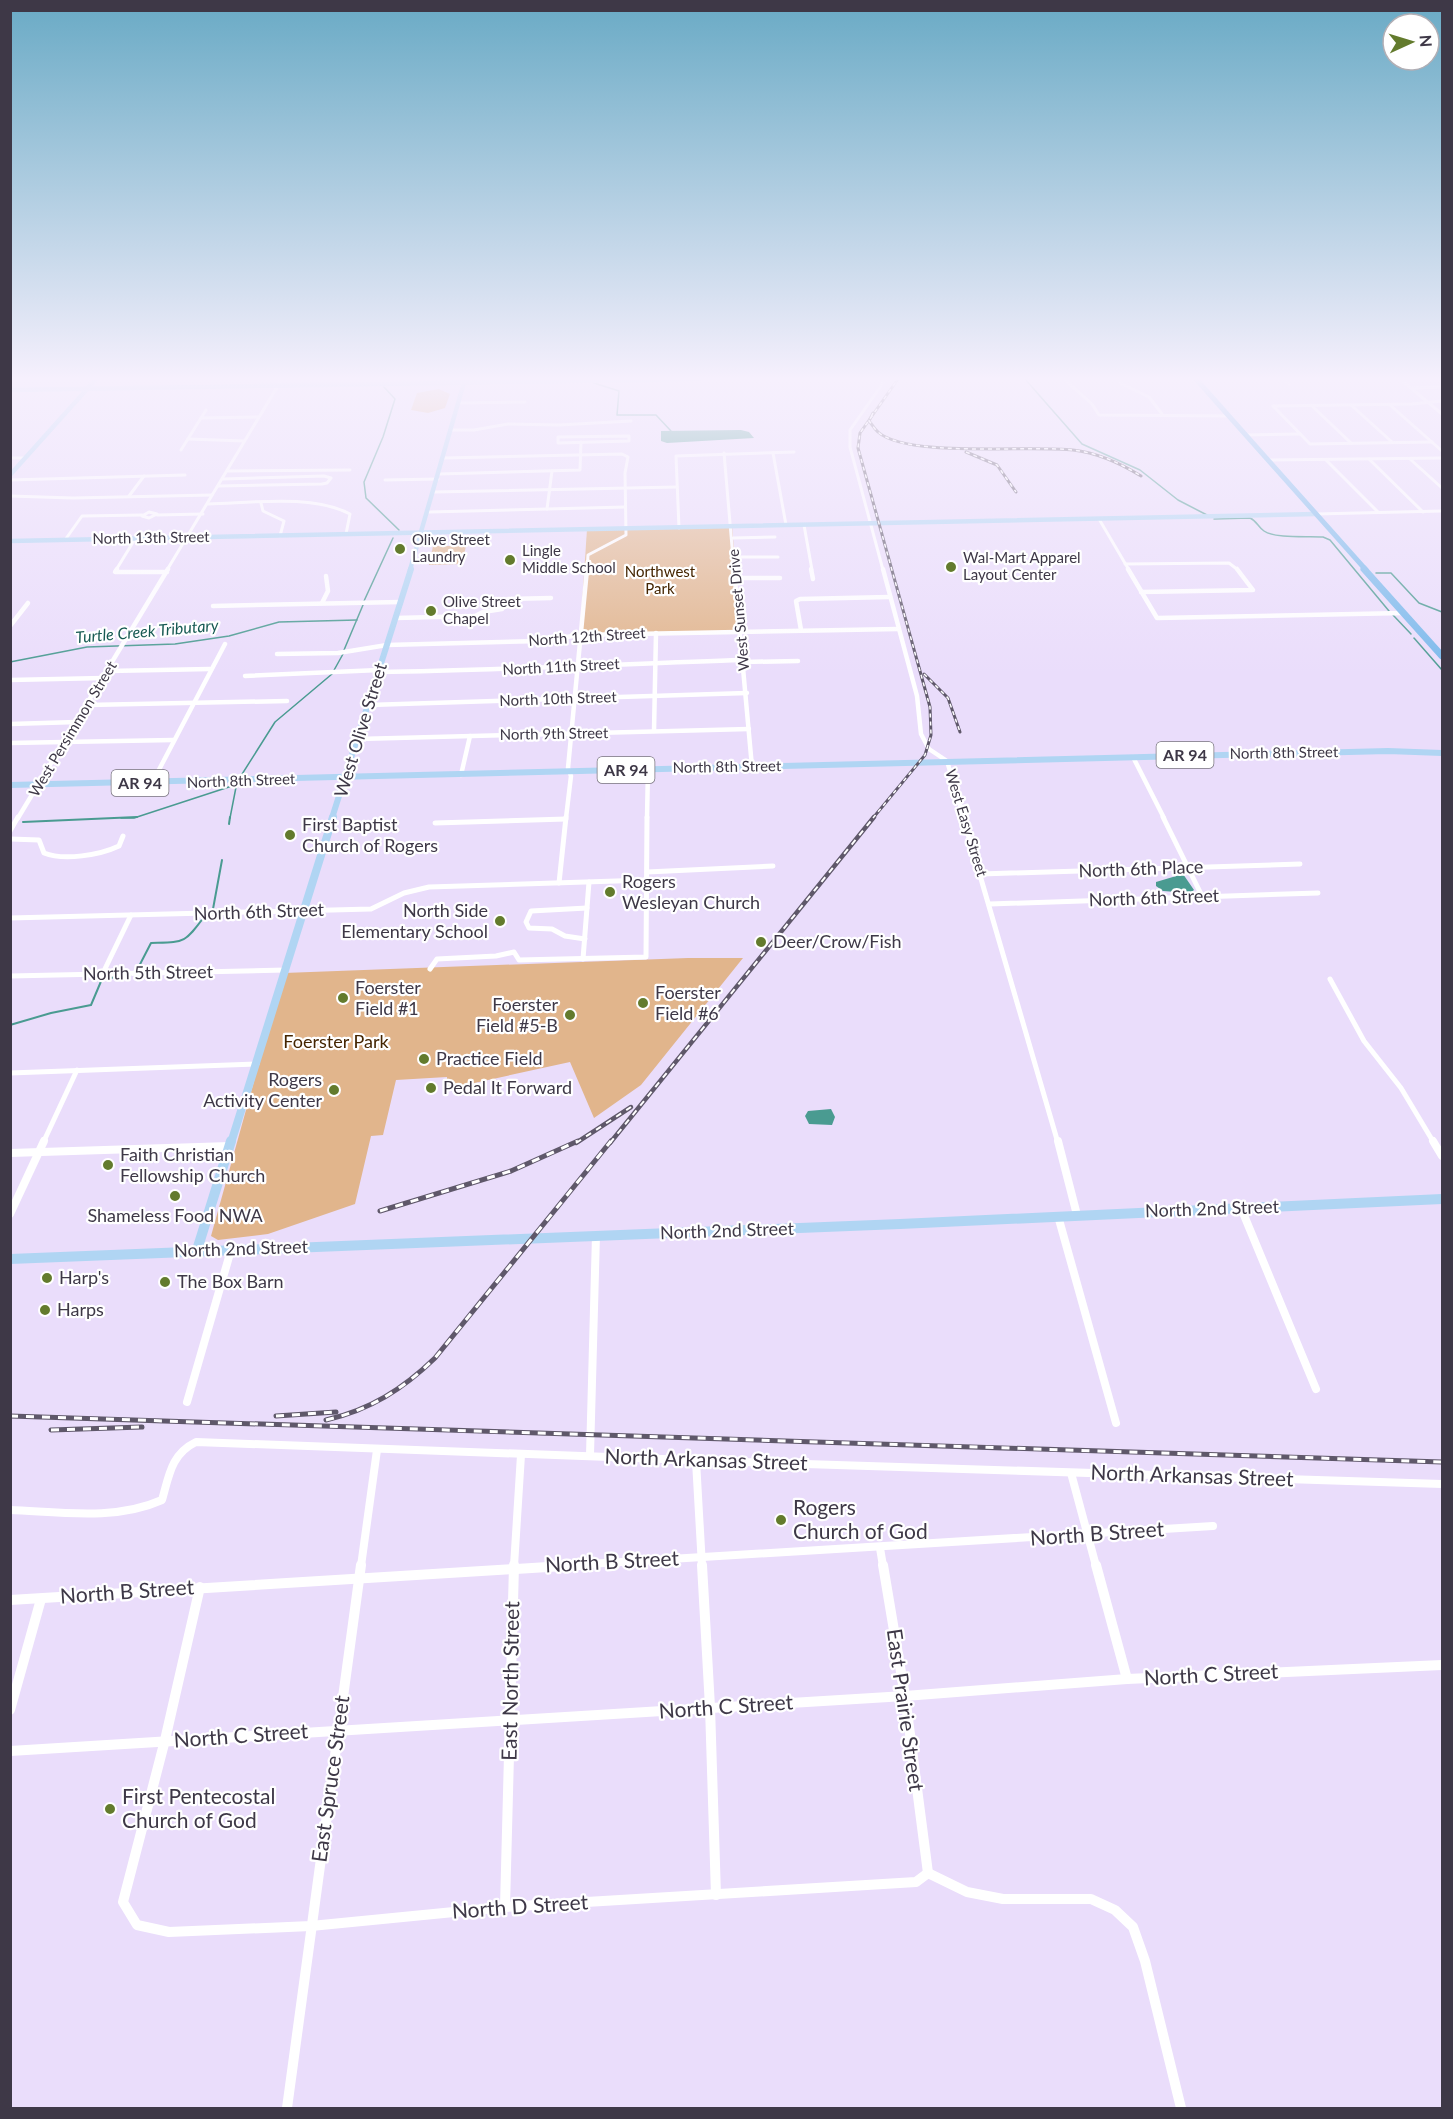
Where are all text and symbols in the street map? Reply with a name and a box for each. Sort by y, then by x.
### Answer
north arrow [1381,12,1441,72]
text: N [1417,34,1436,48]
street label: North 13th Street [92,527,210,547]
place label: Olive Street Laundry [412,530,490,565]
place label: Lingle Middle School [522,541,616,576]
marker: Olive Street Laundry [393,542,407,556]
street label: West Sunset Drive [724,548,752,672]
place label: Wal-Mart Apparel Layout Center [963,548,1081,583]
marker: Lingle Middle School [503,553,517,567]
marker: Wal-Mart Apparel Layout Center [944,560,958,574]
park label: Northwest Park [625,562,696,597]
place label: Olive Street Chapel [443,592,521,627]
marker: Olive Street Chapel [424,604,438,618]
water label: Turtle Creek Tributary [75,615,220,646]
street label: North 12th Street [528,623,647,649]
street label: North 11th Street [502,654,621,678]
street label: West Persimmon Street [24,657,120,800]
street label: West Olive Street [329,659,391,800]
street label: North 10th Street [499,687,617,709]
street label: North 9th Street [500,723,609,743]
road number: AR 94 [1156,742,1214,768]
street label: North 8th Street [1230,742,1339,762]
street label: North 8th Street [673,756,782,776]
road number: AR 94 [598,757,654,783]
street label: West Easy Street [942,767,992,879]
street label: North 8th Street [186,769,296,791]
road number: AR 94 [112,770,168,796]
place label: First Baptist Church of Rogers [302,813,438,856]
marker: First Baptist Church of Rogers [283,828,297,842]
street label: North 6th Place [1078,855,1204,881]
place label: Rogers Wesleyan Church [622,870,760,913]
street label: North 6th Street [1088,884,1220,910]
marker: Rogers Wesleyan Church [603,885,617,899]
street label: North 6th Street [193,898,325,924]
place label: North Side Elementary School [341,899,488,942]
marker: North Side Elementary School [493,914,507,928]
place label: Deer/Crow/Fish [773,930,902,952]
marker: Deer/Crow/Fish [754,935,768,949]
street label: North 5th Street [83,960,214,984]
place label: Foerster Field #1 [355,976,421,1019]
place label: Foerster Field #6 [655,981,721,1024]
marker: Foerster Field #1 [336,991,350,1005]
place label: Foerster Field #5-B [476,993,558,1036]
marker: Foerster Field #6 [636,996,650,1010]
marker: Foerster Field #5-B [563,1008,577,1022]
park label: Foerster Park [283,1030,389,1052]
place label: Practice Field [436,1047,543,1069]
marker: Practice Field [417,1052,431,1066]
place label: Rogers Activity Center [203,1068,322,1111]
place label: Pedal It Forward [443,1076,572,1098]
marker: Pedal It Forward [424,1081,438,1095]
marker: Rogers Activity Center [327,1083,341,1097]
place label: Faith Christian Fellowship Church [120,1143,265,1186]
marker: Faith Christian Fellowship Church [101,1158,115,1172]
marker: Shameless Food NWA [168,1189,182,1203]
street label: North 2nd Street [1145,1195,1280,1221]
place label: Shameless Food NWA [87,1204,263,1226]
street label: North 2nd Street [660,1217,795,1243]
street label: North 2nd Street [174,1235,309,1261]
place label: Harp's [59,1266,109,1288]
place label: The Box Barn [177,1270,284,1292]
marker: Harp's [40,1271,54,1285]
marker: The Box Barn [158,1275,172,1289]
place label: Harps [57,1298,104,1320]
marker: Harps [38,1303,52,1317]
street label: North Arkansas Street [604,1442,808,1475]
street label: North Arkansas Street [1090,1458,1294,1491]
place label: Rogers Church of God [793,1494,928,1543]
marker: Rogers Church of God [774,1513,788,1527]
street label: North B Street [1029,1515,1165,1550]
street label: North B Street [544,1544,680,1576]
street label: North B Street [59,1573,195,1608]
street label: East North Street [496,1600,523,1761]
street label: East Prairie Street [883,1627,930,1793]
street label: North C Street [1143,1657,1279,1690]
street label: North C Street [658,1688,794,1723]
street label: East Spruce Street [305,1693,354,1864]
street label: North C Street [173,1717,309,1752]
place label: First Pentecostal Church of God [122,1783,276,1832]
marker: First Pentecostal Church of God [103,1802,117,1816]
street label: North D Street [451,1888,589,1923]

